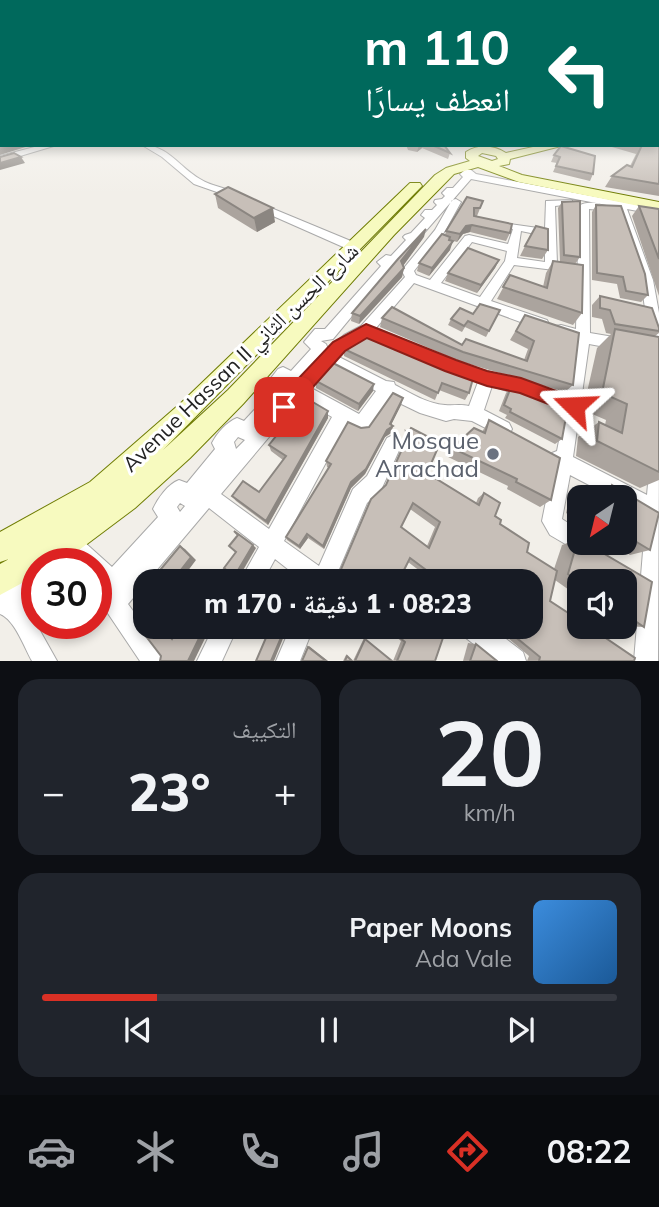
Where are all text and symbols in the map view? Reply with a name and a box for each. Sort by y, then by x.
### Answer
text: 110 m [364,16,510,77]
icon: left [534,28,625,119]
text: انعطف يسارًا [365,79,510,119]
street label: Avenue Hassan II شارع الحسن الثاني [117,237,366,480]
position arrow [537,369,611,443]
pin [254,377,314,437]
icon: arrive [265,388,303,426]
place label: Mosque Arrachad [375,425,479,483]
marker: Mosque Arrachad [485,446,501,462]
north arrow [567,485,637,555]
map controls [567,485,637,639]
speed limit sign: 30 [21,548,112,639]
button: sound [567,569,637,639]
text: 08:23 · 1 دقيقة · 170 m [204,587,472,620]
text: 20 [435,695,544,809]
text: التكييف [232,715,297,744]
text: 23° [128,759,210,824]
text: − [42,768,65,816]
text: + [274,768,297,816]
text: km/h [464,798,516,827]
text: Paper Moons [349,911,512,944]
text: Ada Vale [415,944,512,973]
icon: previous [119,1011,157,1049]
icon: pause [310,1011,348,1049]
icon: next [502,1011,540,1049]
icon: car [27,1127,76,1176]
icon: climate [131,1127,180,1176]
icon: phone [235,1127,284,1176]
icon: music [339,1127,388,1176]
icon: directions [443,1127,492,1176]
text: 08:22 [547,1131,632,1171]

